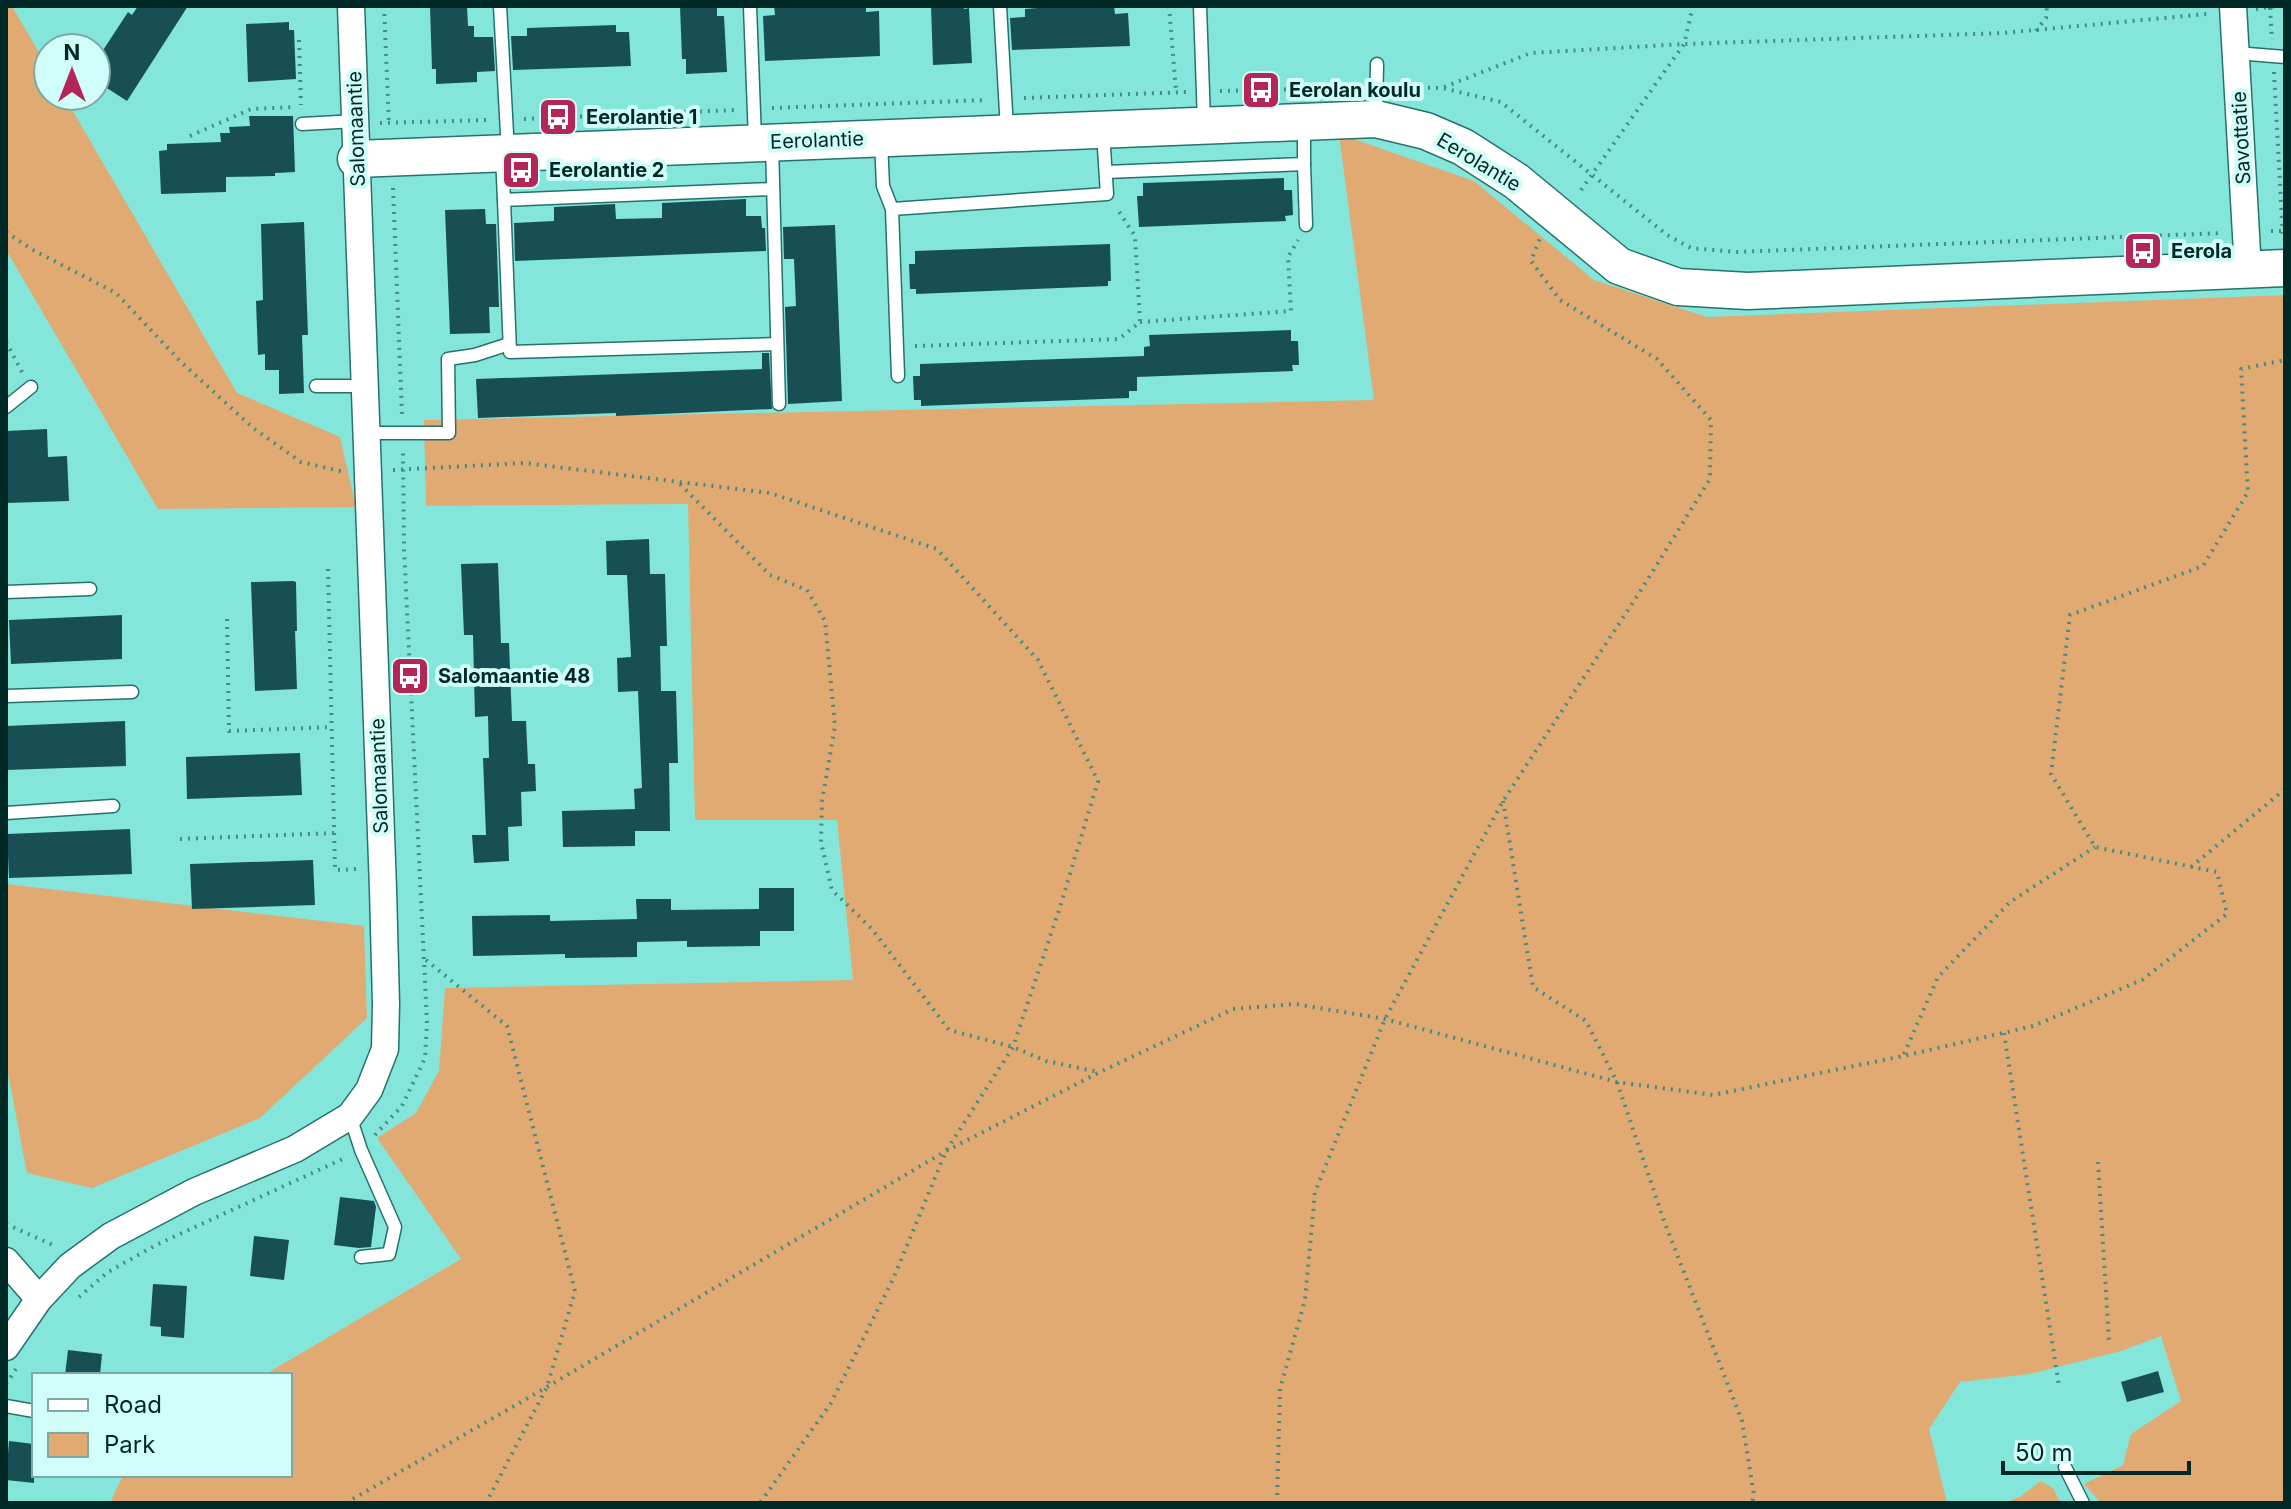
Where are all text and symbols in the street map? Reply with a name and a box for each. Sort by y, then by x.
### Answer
north arrow [32,32,112,112]
text: N [64,39,80,65]
bus stop icon: Eerolan koulu [1240,69,1282,111]
street label: Salomaantie [342,71,370,187]
place label: Eerolan koulu [1289,78,1421,102]
street label: Savottatie [2227,91,2255,185]
bus stop icon: Eerolantie 1 [537,96,579,138]
place label: Eerolantie 1 [586,105,697,129]
street label: Eerolantie [770,126,864,154]
street label: Eerolantie [1433,128,1525,196]
bus stop icon: Eerolantie 2 [500,149,542,191]
place label: Eerolantie 2 [549,158,664,182]
bus stop icon: Eerola [2122,230,2164,272]
place label: Eerola [2171,239,2232,263]
bus stop icon: Salomaantie 48 [389,655,431,697]
place label: Salomaantie 48 [438,664,590,688]
street label: Salomaantie [365,718,393,834]
legend [32,1373,292,1477]
text: Road [104,1390,162,1419]
scale bar [2003,1425,2189,1475]
text: Park [104,1430,155,1459]
text: 50 m [2015,1438,2073,1467]

